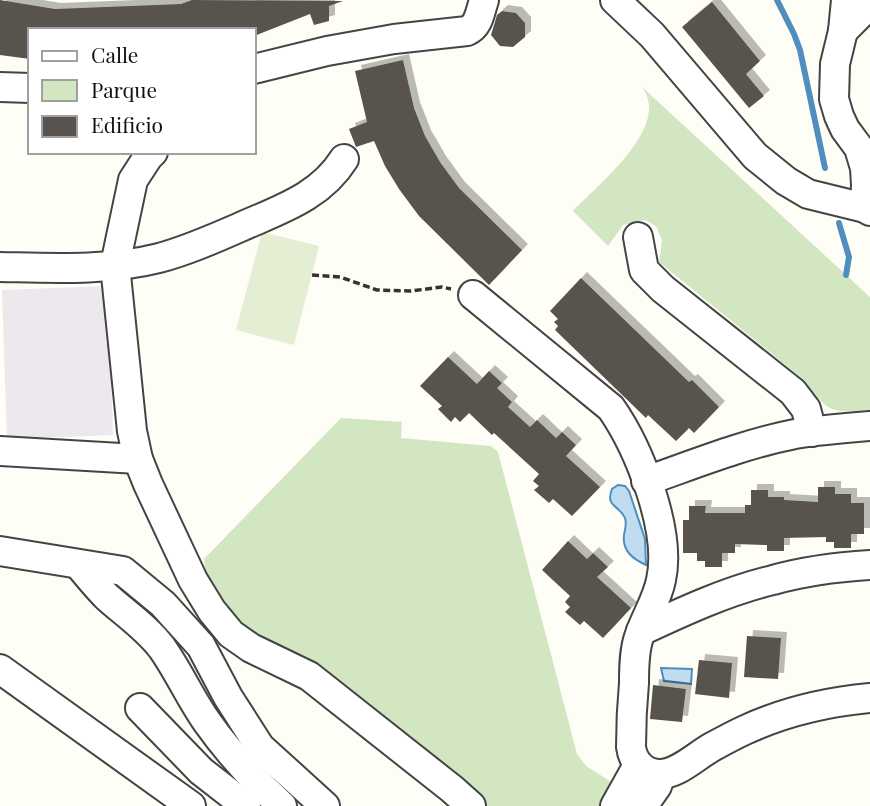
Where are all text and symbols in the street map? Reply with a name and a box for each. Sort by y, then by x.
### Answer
legend [28,28,256,154]
text: Calle [91,40,138,68]
text: Parque [91,75,157,103]
text: Edificio [91,110,163,138]

